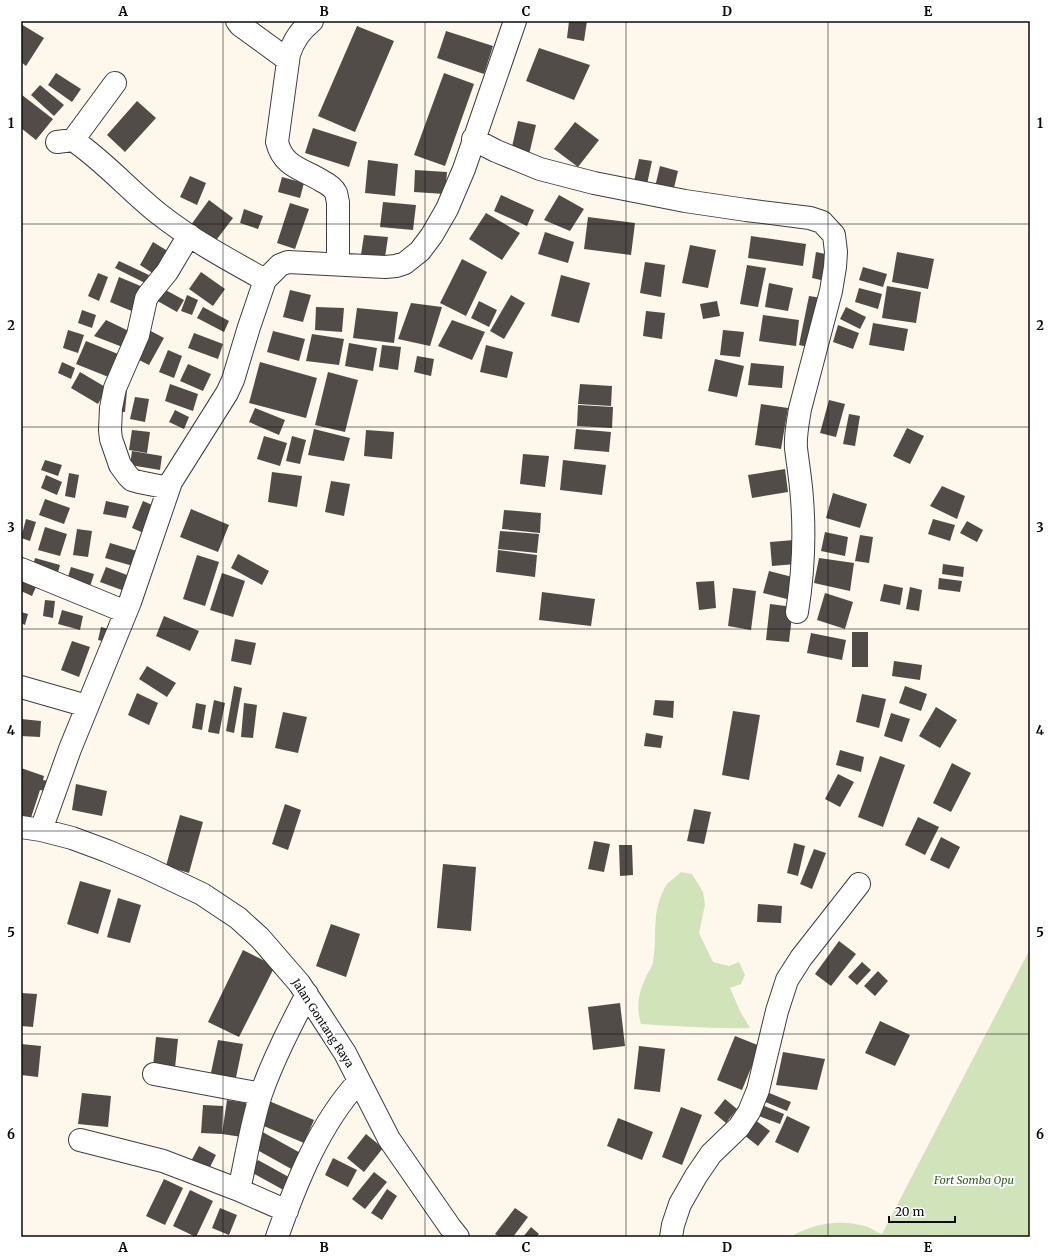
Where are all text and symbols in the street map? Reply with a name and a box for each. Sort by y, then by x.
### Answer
text: A [117,3,128,20]
text: B [319,3,329,20]
text: C [522,3,531,20]
text: D [722,3,732,20]
text: E [924,3,933,20]
text: 1 [8,115,14,132]
text: 1 [1037,115,1043,132]
text: 2 [7,317,15,334]
text: 2 [1036,317,1044,334]
text: 3 [7,519,15,536]
text: 3 [1036,519,1044,536]
text: 4 [7,722,16,739]
text: 4 [1036,722,1045,739]
text: 5 [7,924,15,941]
text: 5 [1036,924,1044,941]
street label: Jalan Gontang Raya [289,975,357,1070]
text: 6 [7,1126,15,1143]
text: 6 [1036,1126,1044,1143]
park label: Fort Somba Opu [933,1173,1014,1187]
scale bar [889,1198,955,1224]
text: 20 m [895,1204,924,1219]
text: A [117,1239,128,1256]
text: B [319,1239,329,1256]
text: C [522,1239,531,1256]
text: D [722,1239,732,1256]
text: E [924,1239,933,1256]

